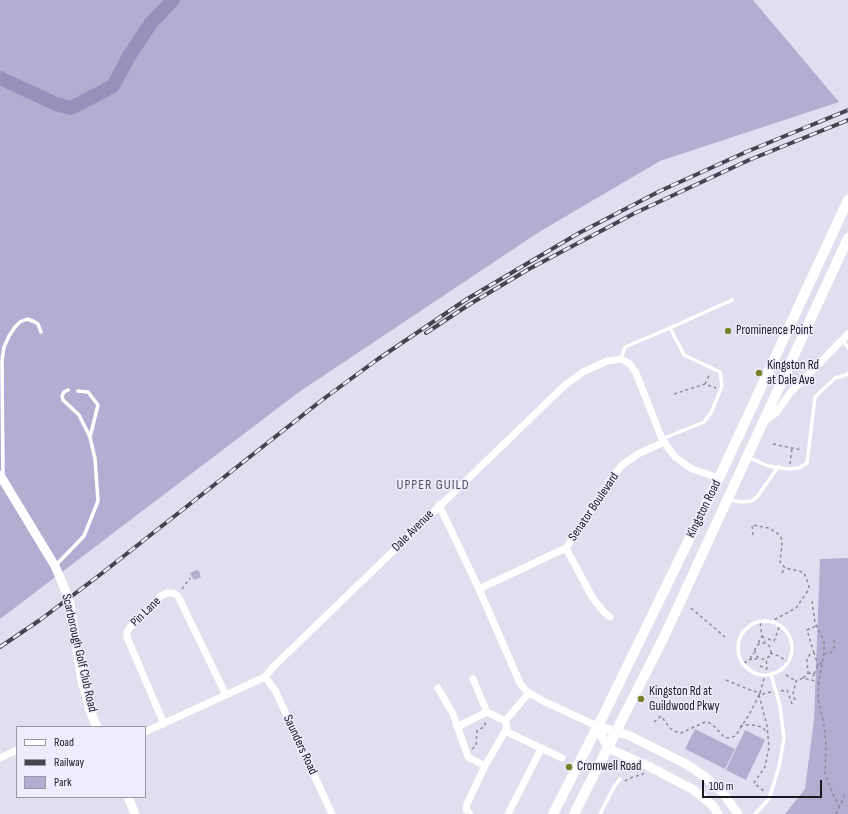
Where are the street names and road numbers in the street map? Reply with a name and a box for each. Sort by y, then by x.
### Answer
street label: Senator Boulevard [565,470,623,544]
street label: Kingston Road [683,478,725,540]
street label: Dale Avenue [389,507,437,555]
street label: Scarborough Golf Club Road [58,592,100,714]
street label: Pin Lane [128,594,164,630]
street label: Saunders Road [279,713,321,777]

